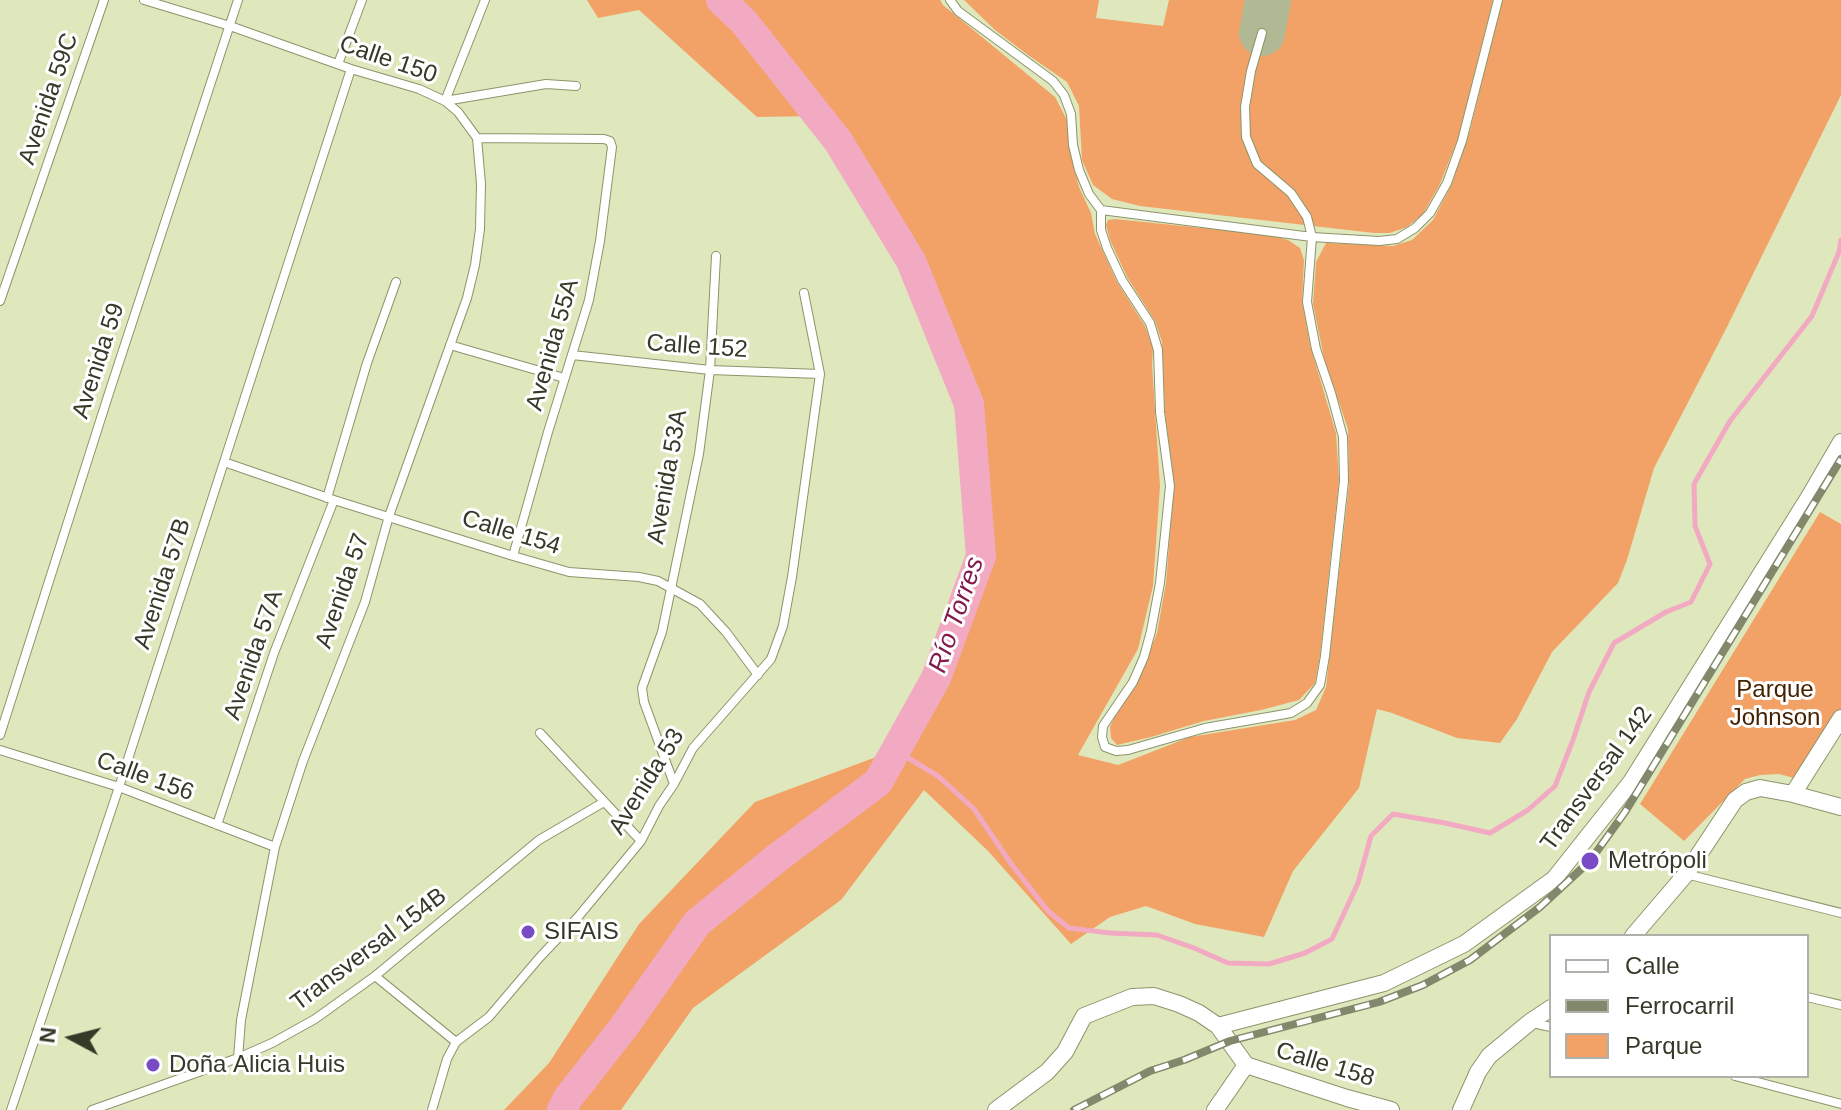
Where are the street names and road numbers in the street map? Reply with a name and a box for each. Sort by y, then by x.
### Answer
street label: Avenida 59C [13,30,85,168]
street label: Calle 150 [335,30,441,90]
street label: Avenida 55A [520,276,586,414]
street label: Avenida 59 [67,300,131,422]
street label: Calle 152 [645,329,749,365]
street label: Avenida 53A [642,408,694,546]
street label: Calle 154 [458,504,564,562]
street label: Avenida 57B [128,515,198,653]
street label: Avenida 57 [310,530,376,652]
street label: Avenida 57A [218,586,290,724]
street label: Transversal 142 [1535,701,1659,857]
street label: Avenida 53 [603,724,691,840]
street label: Calle 156 [92,746,198,808]
street label: Transversal 154B [286,882,452,1018]
street label: Calle 158 [1272,1036,1378,1094]

